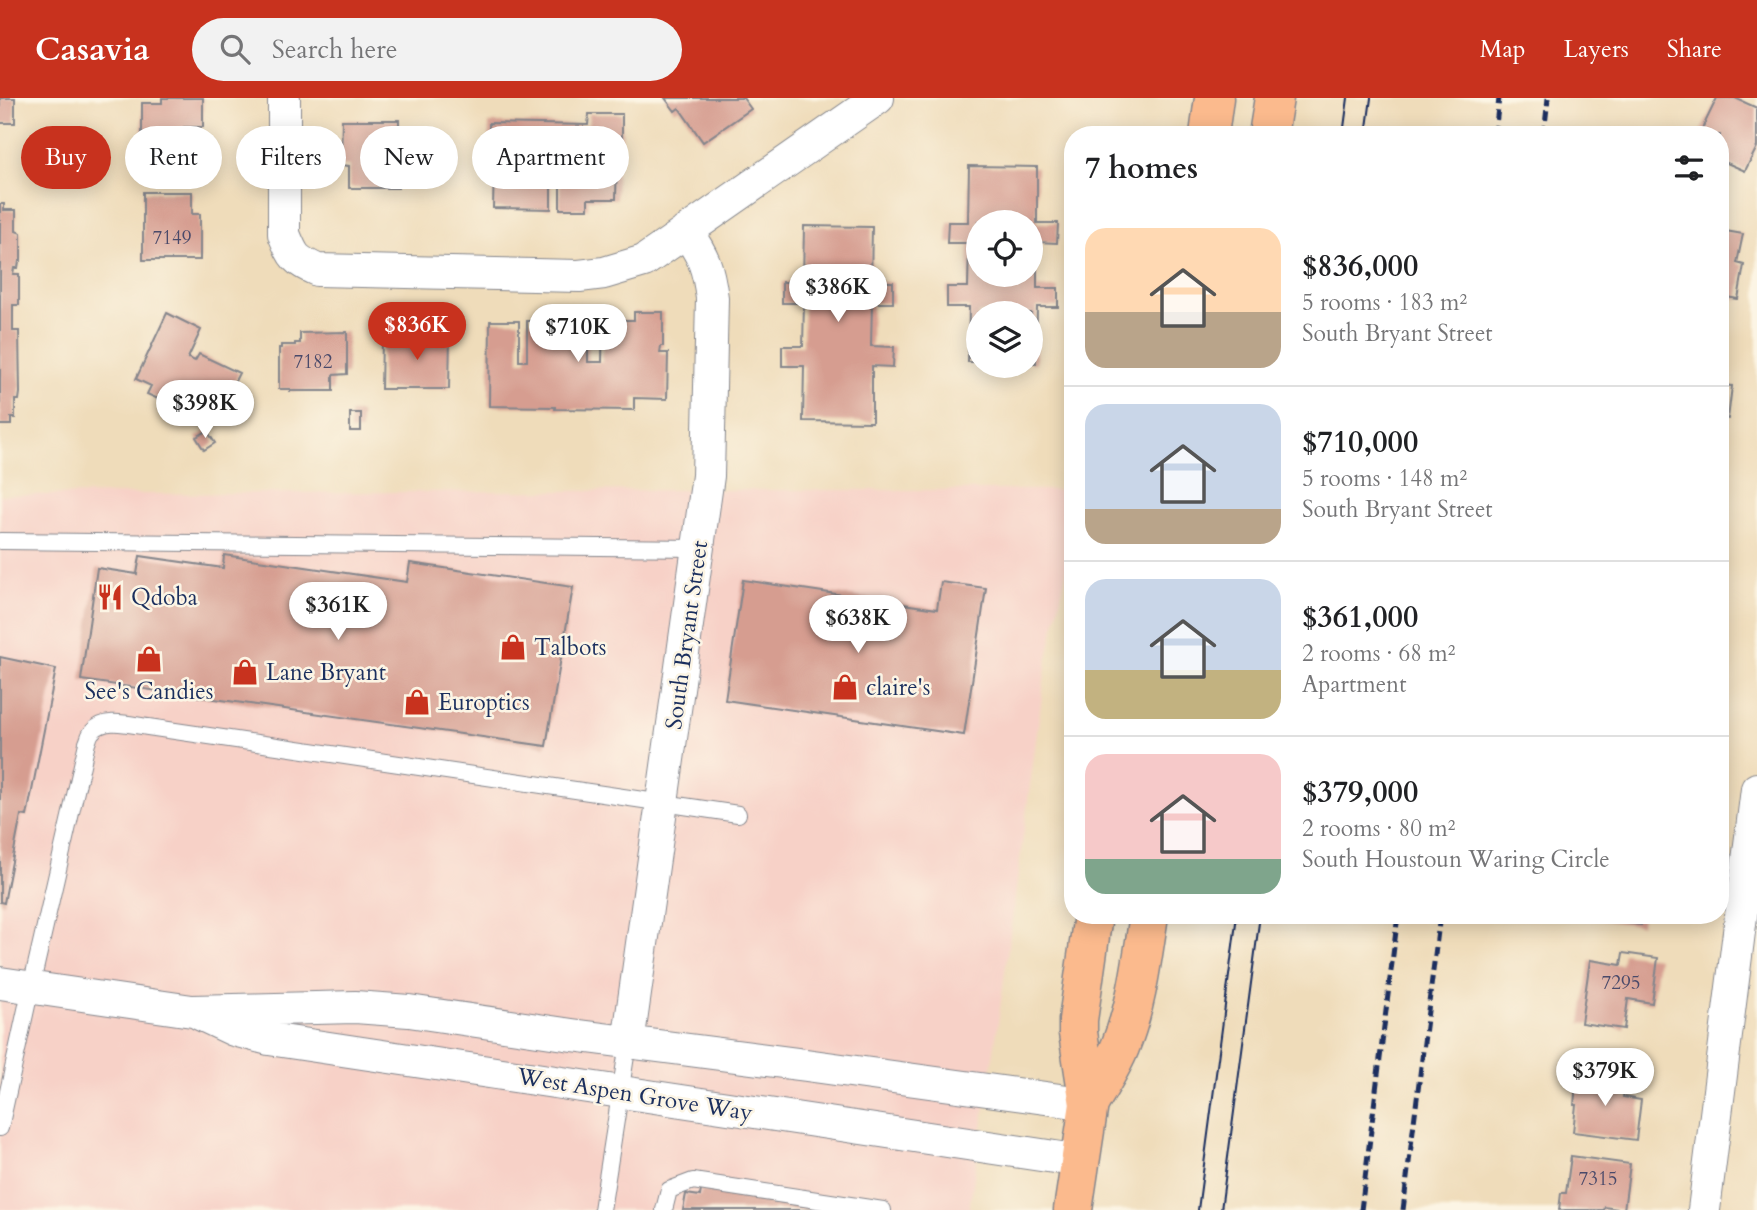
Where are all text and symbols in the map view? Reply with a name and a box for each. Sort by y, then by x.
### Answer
search box [192,18,682,81]
text: Casavia [35,27,150,72]
icon: search [216,30,254,68]
text: Search here [272,32,398,67]
text: Map [1480,33,1526,66]
text: Layers [1564,33,1629,66]
text: Share [1667,33,1722,66]
chip: Buy [21,126,111,189]
chip: Rent [125,126,222,189]
chip: Filters [236,126,346,189]
chip: New [360,126,458,189]
chip: Apartment [472,126,629,189]
text: 7 homes [1085,148,1198,189]
icon: filters [1670,149,1708,187]
map controls [966,210,1043,378]
button: locate [966,210,1043,287]
house number: 7149 [153,225,192,251]
text: $836,000 [1302,246,1418,287]
icon: home [1141,256,1225,340]
pin: $386K [789,264,887,324]
text: $386K [805,271,871,302]
text: 5 rooms · 183 m² [1302,287,1467,318]
button: layers [966,301,1043,378]
pin: $836K [368,302,466,362]
pin: $710K [529,304,627,364]
text: $836K [384,309,450,340]
text: $710K [545,311,611,342]
text: South Bryant Street [1302,318,1493,349]
house number: 7182 [294,349,333,375]
pin: $398K [156,380,254,440]
text: $398K [172,387,238,418]
text: $710,000 [1302,422,1418,463]
icon: home [1141,432,1225,516]
text: 5 rooms · 148 m² [1302,463,1467,494]
text: South Bryant Street [1302,494,1493,525]
street label: South Bryant Street [658,539,715,732]
restaurant icon: Qdoba [95,582,125,612]
place label: Qdoba [131,582,198,613]
pin: $361K [289,582,387,642]
text: $361K [305,589,371,620]
pin: $638K [809,596,907,655]
text: $361,000 [1302,597,1418,638]
text: $638K [825,602,891,633]
icon: home [1141,607,1225,691]
shop icon: Talbots [498,632,528,662]
place label: Talbots [534,632,606,663]
text: 2 rooms · 68 m² [1302,638,1455,669]
shop icon: See's Candies [134,644,164,674]
shop icon: Lane Bryant [230,657,260,687]
place label: Lane Bryant [266,657,386,688]
text: Apartment [1302,669,1406,700]
shop icon: claire's [830,672,860,702]
place label: claire's [866,672,931,703]
place label: See's Candies [85,676,213,707]
shop icon: Europtics [402,687,432,717]
place label: Europtics [438,687,530,718]
text: $379,000 [1302,772,1418,813]
icon: home [1141,782,1225,866]
text: 2 rooms · 80 m² [1302,813,1455,844]
text: South Houstoun Waring Circle [1302,844,1610,875]
house number: 7295 [1602,970,1640,996]
pin: $379K [1556,1048,1654,1108]
text: $379K [1572,1055,1638,1086]
street label: West Aspen Grove Way [514,1060,755,1128]
house number: 7315 [1579,1166,1617,1192]

